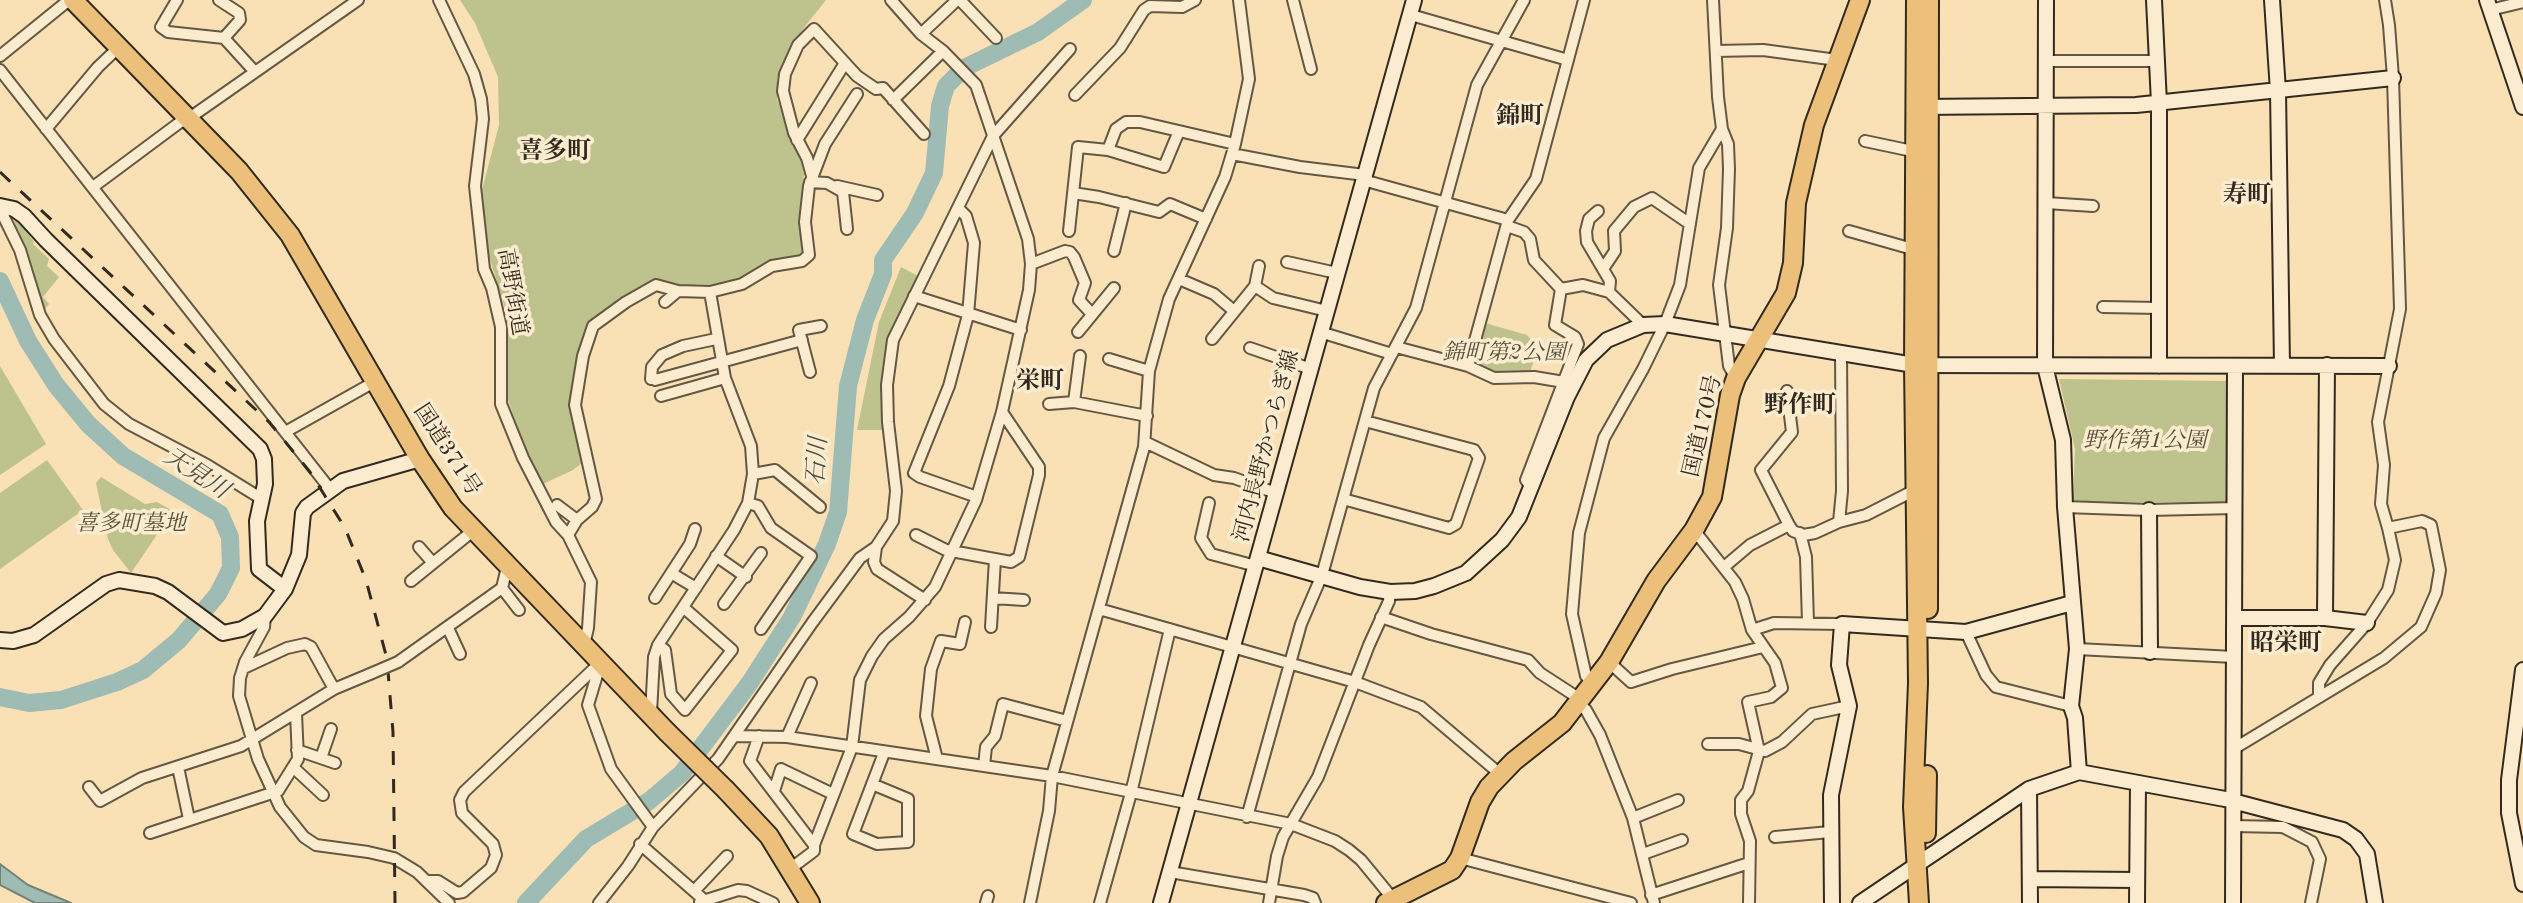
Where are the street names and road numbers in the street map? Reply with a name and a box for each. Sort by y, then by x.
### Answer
street label: 高野街道 [491,246,533,338]
street label: 河内長野かつらぎ線 [1229,347,1305,545]
street label: 国道170号 [1678,372,1728,480]
street label: 国道371号 [408,399,486,501]

